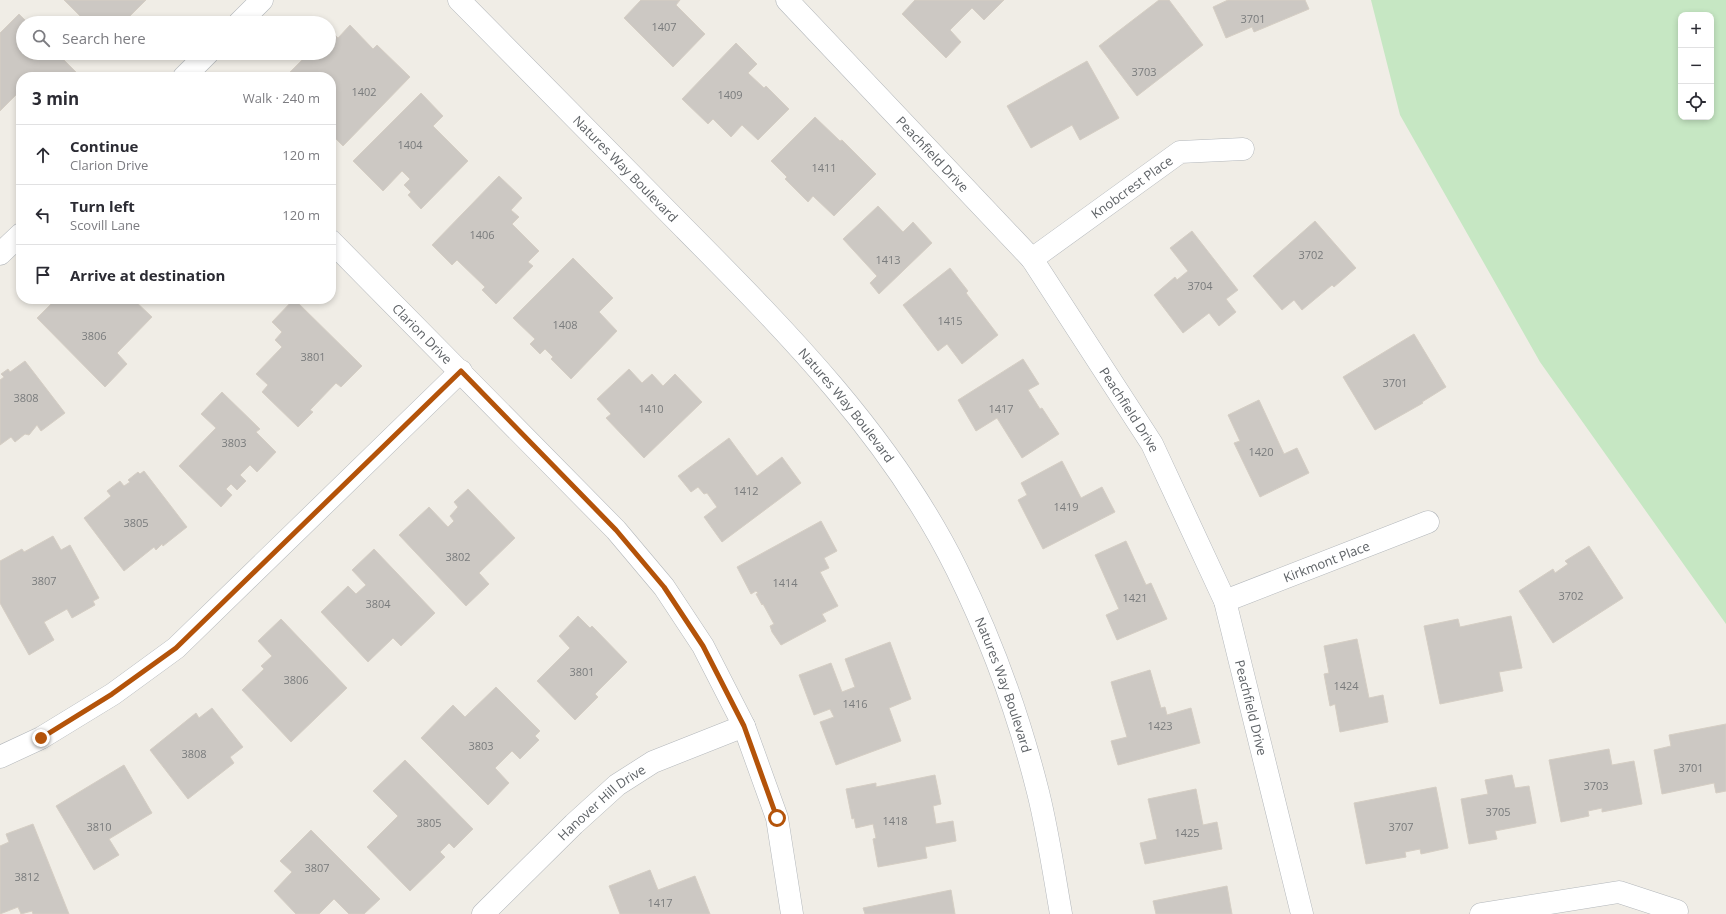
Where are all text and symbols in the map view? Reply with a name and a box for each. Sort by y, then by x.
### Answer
house number: 3701 [1240,11,1266,26]
map controls [1678,12,1714,120]
button: + [1678,12,1714,48]
search box [16,16,336,60]
house number: 1407 [651,19,677,34]
icon: search [30,27,52,49]
text: Search here [62,28,146,48]
button: − [1678,48,1714,84]
house number: 3703 [1131,64,1157,79]
house number: 1402 [351,84,377,99]
button: locate [1678,84,1714,120]
text: 3 min [32,87,79,110]
house number: 1409 [717,87,743,102]
text: Walk · 240 m [243,89,320,107]
street label: Natures Way Boulevard [569,111,682,226]
street label: Peachfield Drive [892,112,973,196]
text: Continue [70,136,138,156]
house number: 1404 [397,137,423,152]
icon: ahead [32,144,54,166]
text: 120 m [282,146,320,164]
street label: Knobcrest Place [1087,151,1176,223]
text: Clarion Drive [70,156,148,174]
house number: 1411 [811,160,837,175]
text: Turn left [70,196,135,216]
icon: left [32,204,54,226]
text: 120 m [282,206,320,224]
text: Scovill Lane [70,216,140,234]
house number: 1406 [469,227,495,242]
house number: 3702 [1298,247,1324,262]
house number: 1413 [875,252,901,267]
icon: arrive [32,264,54,286]
text: Arrive at destination [70,265,225,285]
house number: 3704 [1187,278,1213,293]
street label: Clarion Drive [388,299,456,368]
house number: 1415 [937,313,963,328]
house number: 1408 [552,317,578,332]
house number: 3806 [81,328,107,343]
street label: Natures Way Boulevard [795,344,899,466]
house number: 3801 [300,349,326,364]
street label: Peachfield Drive [1095,364,1164,455]
house number: 3701 [1382,375,1408,390]
house number: 3808 [13,390,39,405]
house number: 1410 [638,401,664,416]
house number: 1417 [988,401,1014,416]
house number: 3803 [221,435,247,450]
house number: 1420 [1248,444,1274,459]
house number: 1412 [733,483,759,498]
house number: 1419 [1053,499,1079,514]
house number: 3805 [123,515,149,530]
street label: Kirkmont Place [1281,537,1372,586]
house number: 3802 [445,549,471,564]
house number: 3807 [31,573,57,588]
house number: 1414 [772,575,798,590]
house number: 3702 [1558,588,1584,603]
house number: 1421 [1122,590,1148,605]
house number: 3804 [365,596,391,611]
street label: Natures Way Boulevard [971,614,1036,755]
street label: Peachfield Drive [1231,658,1272,757]
house number: 3801 [569,664,595,679]
house number: 3806 [283,672,309,687]
house number: 1424 [1333,678,1359,693]
house number: 1416 [842,696,868,711]
house number: 1423 [1147,718,1173,733]
route end [32,729,50,747]
house number: 3803 [468,738,494,753]
house number: 3808 [181,746,207,761]
street label: Hanover Hill Drive [553,760,649,844]
house number: 3701 [1678,760,1704,775]
house number: 3703 [1583,778,1609,793]
house number: 3705 [1485,804,1511,819]
route start [768,809,786,827]
house number: 1418 [882,813,908,828]
house number: 3805 [416,815,442,830]
house number: 3810 [86,819,112,834]
house number: 3707 [1388,819,1414,834]
house number: 1425 [1174,825,1200,840]
house number: 3807 [304,860,330,875]
house number: 3812 [14,869,40,884]
house number: 1417 [647,895,673,910]

